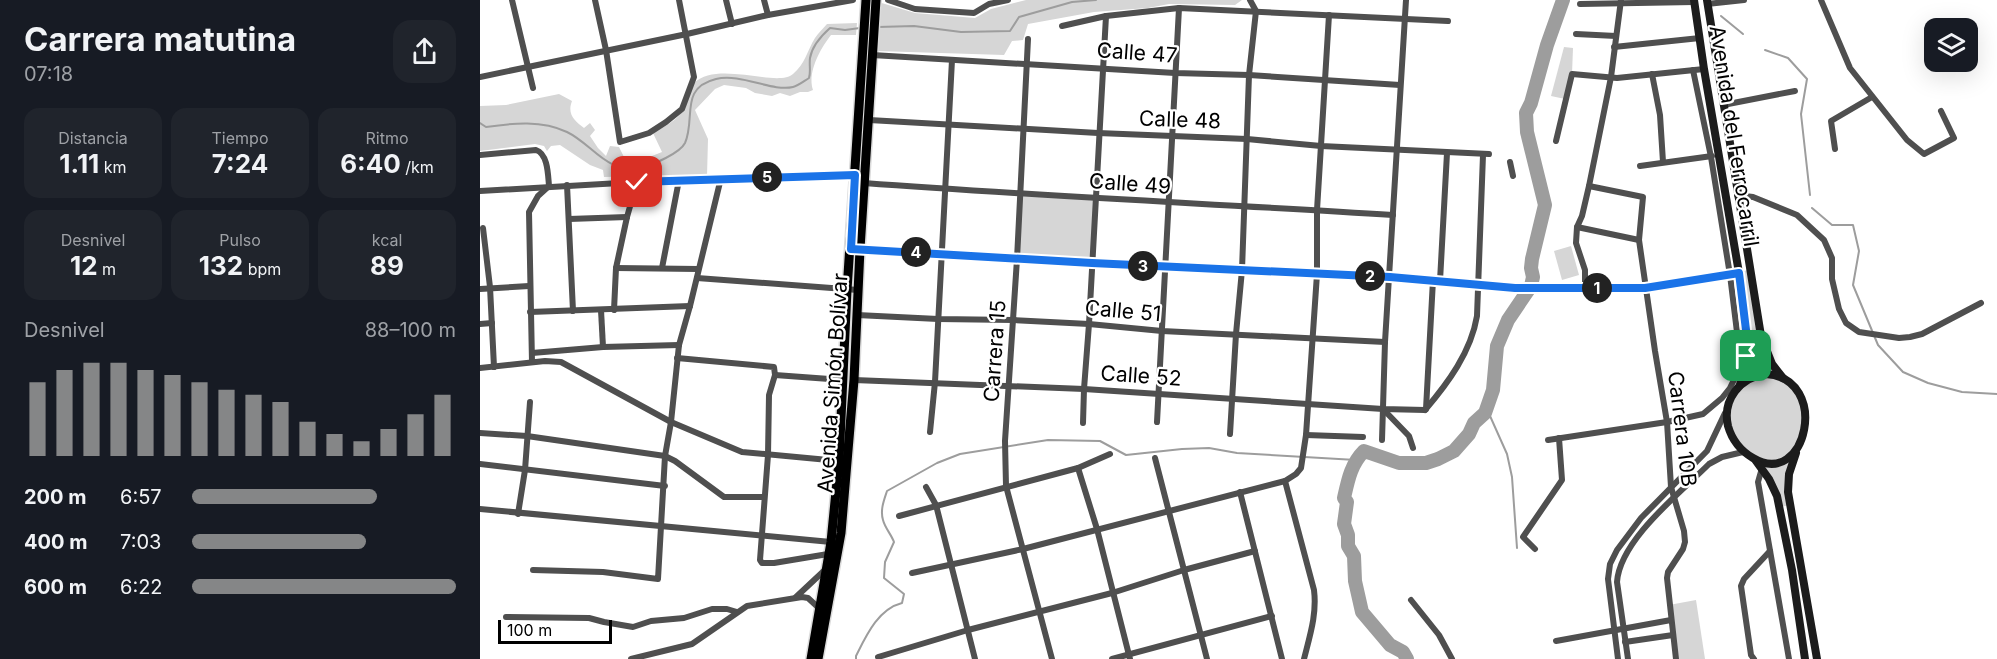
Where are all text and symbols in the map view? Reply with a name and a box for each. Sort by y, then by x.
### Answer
map controls [1924,18,1978,72]
button: layers [1924,18,1978,72]
text: Carrera matutina [24,19,296,59]
button: share [393,20,456,83]
street label: Avenida del Ferrocarril [1705,24,1764,248]
street label: Calle 47 [1096,37,1178,68]
text: 07:18 [24,62,73,86]
street label: Calle 48 [1139,106,1221,133]
text: Distancia [58,128,128,148]
text: Tiempo [212,128,268,148]
text: Ritmo [365,128,409,148]
text: 1.11 [59,148,99,179]
text: 7:24 [212,148,268,179]
text: 6:40 [340,148,401,179]
pin [611,156,662,207]
text: km [99,157,127,177]
text: /km [401,157,434,177]
pin: 5 [752,162,782,192]
icon: check [620,165,653,198]
text: 5 [762,167,772,187]
street label: Calle 49 [1088,168,1172,199]
text: Desnivel [61,230,125,250]
text: Pulso [219,230,261,250]
text: kcal [372,230,402,250]
pin: 4 [901,237,931,267]
text: 4 [911,242,921,262]
text: 12 [70,250,98,281]
text: 132 [199,250,243,281]
text: 89 [370,250,404,281]
pin: 3 [1128,251,1158,281]
text: 3 [1138,256,1148,276]
text: m [98,259,116,279]
text: bpm [243,259,281,279]
pin: 2 [1355,261,1385,291]
text: 2 [1365,266,1375,286]
street label: Avenida Simón Bolívar [812,272,853,494]
pin: 1 [1582,273,1612,303]
text: 1 [1594,278,1600,298]
street label: Calle 51 [1084,295,1162,326]
street label: Carrera 15 [978,299,1011,403]
text: Desnivel [24,318,105,342]
text: 88–100 m [365,318,456,342]
pin [1720,330,1771,381]
icon: arrive [1729,339,1762,372]
street label: Calle 52 [1100,360,1182,391]
street label: Carrera 10B [1663,370,1702,488]
text: 200 m [24,485,87,509]
text: 6:57 [120,485,162,509]
text: 400 m [24,530,88,554]
text: 7:03 [120,530,161,554]
text: 600 m [24,575,87,599]
text: 6:22 [120,575,163,599]
scale bar [498,617,612,644]
text: 100 m [507,620,552,640]

